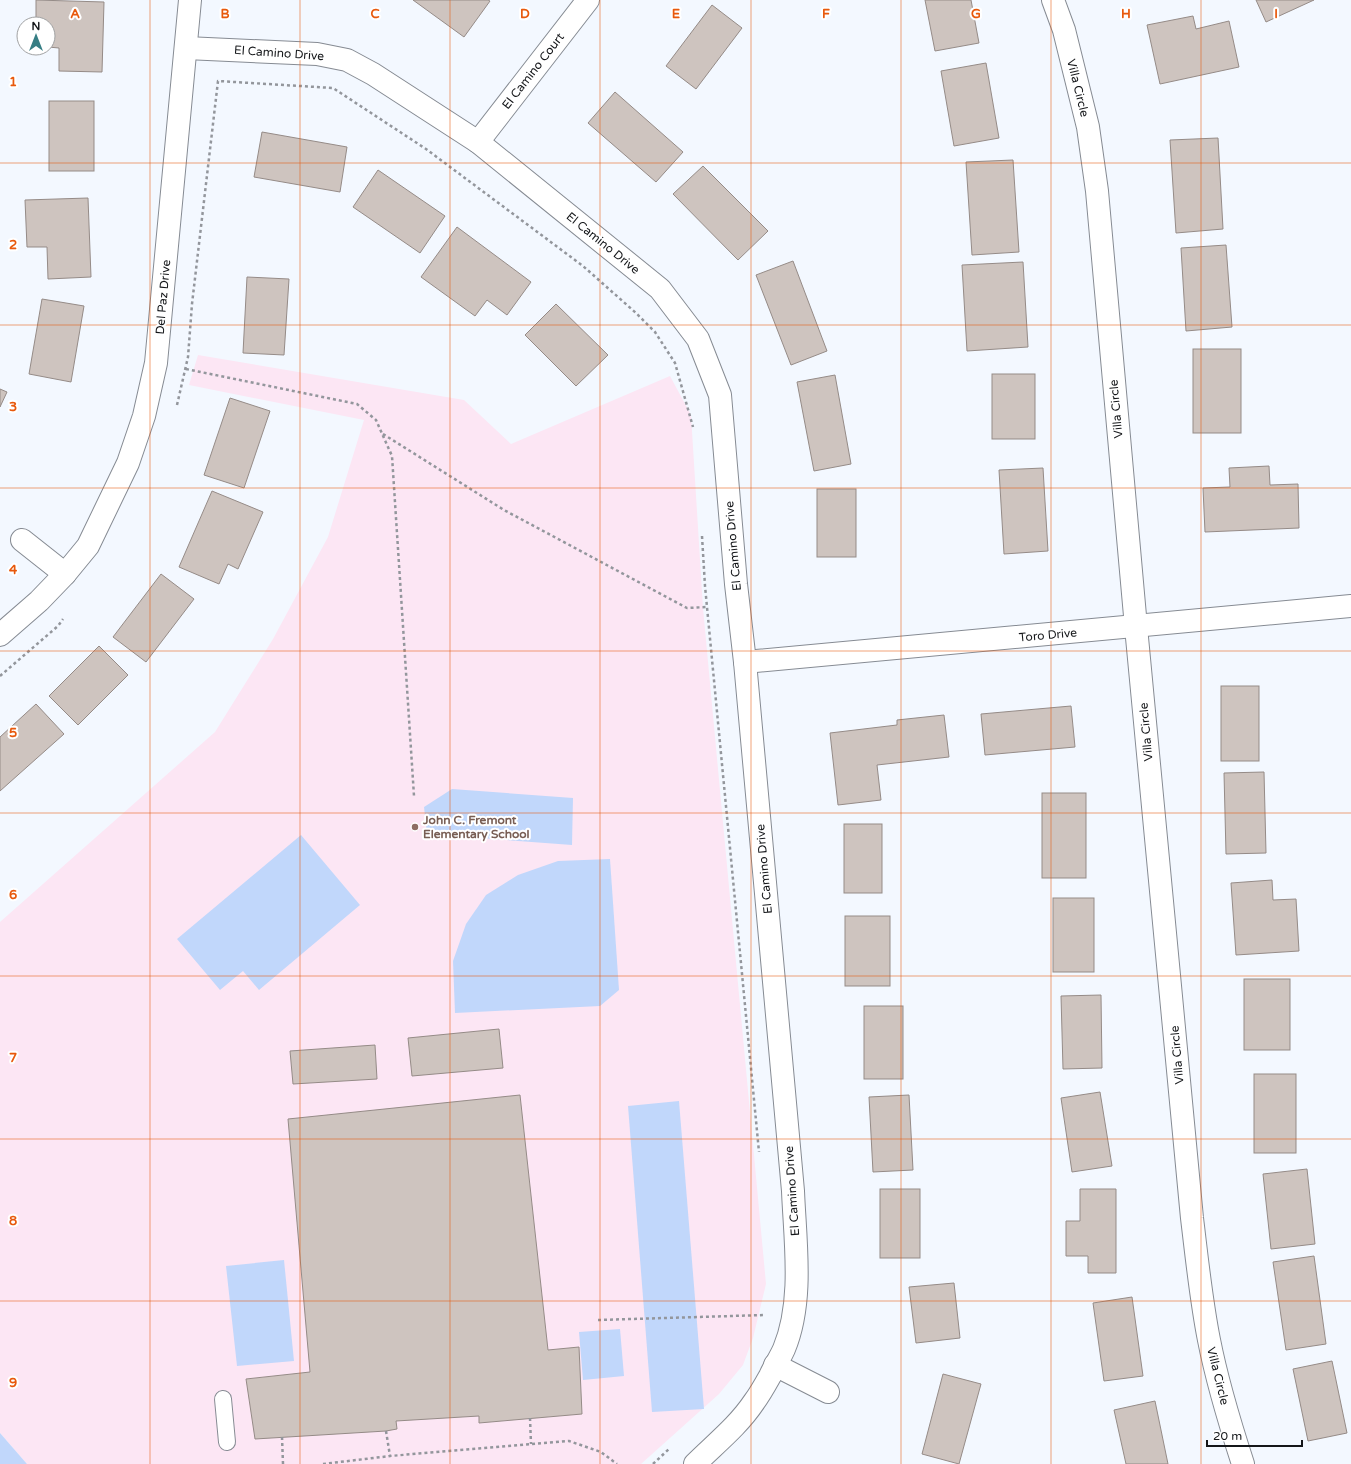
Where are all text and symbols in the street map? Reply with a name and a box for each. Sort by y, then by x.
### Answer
text: A [70,6,80,22]
text: B [220,6,230,22]
text: C [370,6,380,22]
text: D [520,6,530,22]
text: E [672,6,680,22]
text: F [822,6,830,22]
text: G [971,6,981,22]
text: H [1121,6,1131,22]
text: I [1274,6,1278,22]
north arrow [16,16,56,56]
text: N [32,20,40,33]
street label: El Camino Court [499,30,567,112]
street label: El Camino Drive [234,43,325,63]
street label: Villa Circle [1064,58,1092,118]
text: 1 [9,74,17,90]
street label: El Camino Drive [564,209,643,277]
text: 2 [9,237,17,253]
street label: Del Paz Drive [153,259,173,335]
street label: Villa Circle [1106,379,1126,439]
text: 3 [9,399,17,415]
street label: El Camino Drive [722,500,744,592]
text: 4 [9,562,18,578]
street label: Toro Drive [1018,625,1078,645]
street label: Villa Circle [1136,702,1156,762]
text: 5 [9,725,17,741]
place label: John C. Fremont Elementary School [422,813,530,842]
marker: John C. Fremont Elementary School [410,822,420,832]
street label: El Camino Drive [753,823,775,915]
text: 6 [9,887,17,903]
street label: Villa Circle [1167,1025,1187,1085]
text: 7 [9,1050,17,1066]
street label: El Camino Drive [782,1145,802,1236]
text: 8 [9,1213,17,1229]
street label: Villa Circle [1204,1346,1232,1406]
text: 9 [9,1375,17,1391]
scale bar [1207,1422,1302,1448]
text: 20 m [1213,1429,1242,1443]

